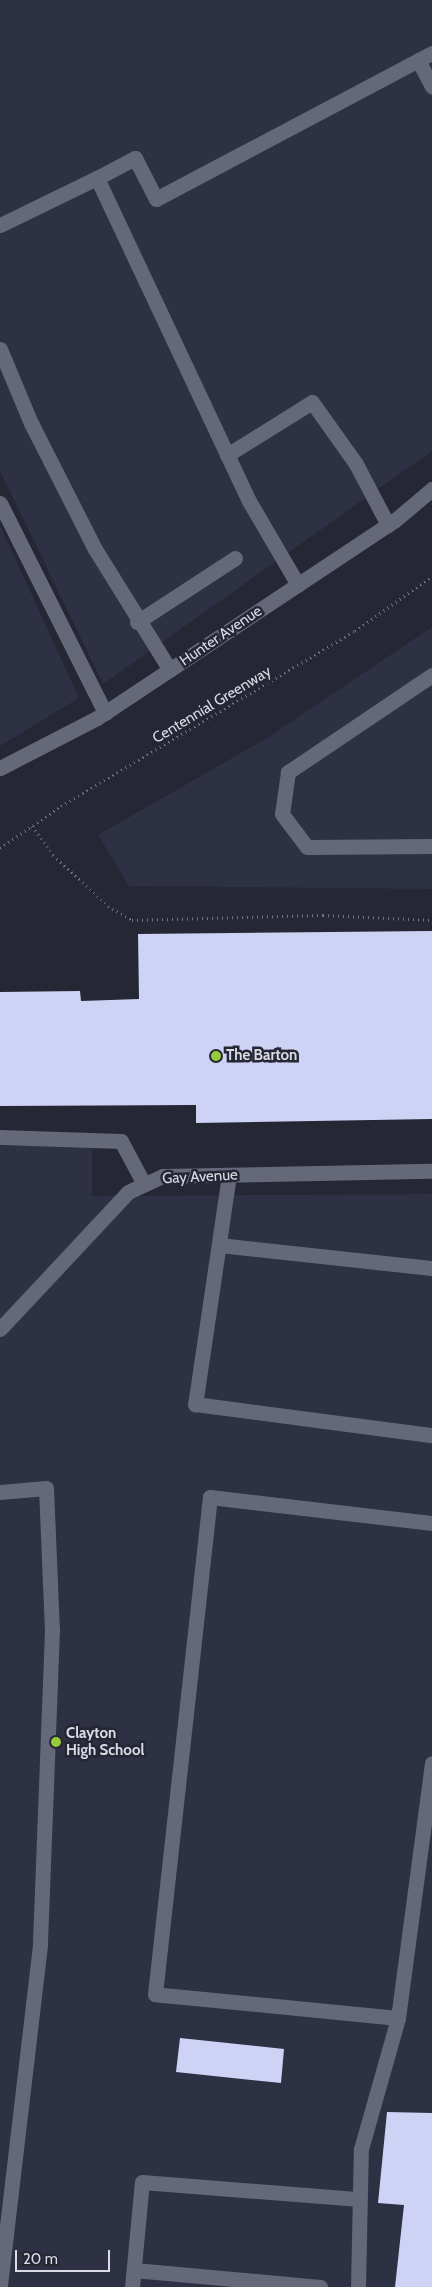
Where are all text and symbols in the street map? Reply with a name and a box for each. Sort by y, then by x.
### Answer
street label: Hunter Avenue [177,602,265,670]
street label: Centennial Greenway [149,662,275,748]
place label: The Barton [226,1047,297,1065]
marker: The Barton [210,1050,222,1062]
street label: Gay Avenue [162,1166,238,1188]
place label: Clayton High School [66,1724,144,1759]
marker: Clayton High School [50,1736,62,1748]
scale bar [18,2240,112,2272]
text: 20 m [23,2250,58,2268]

